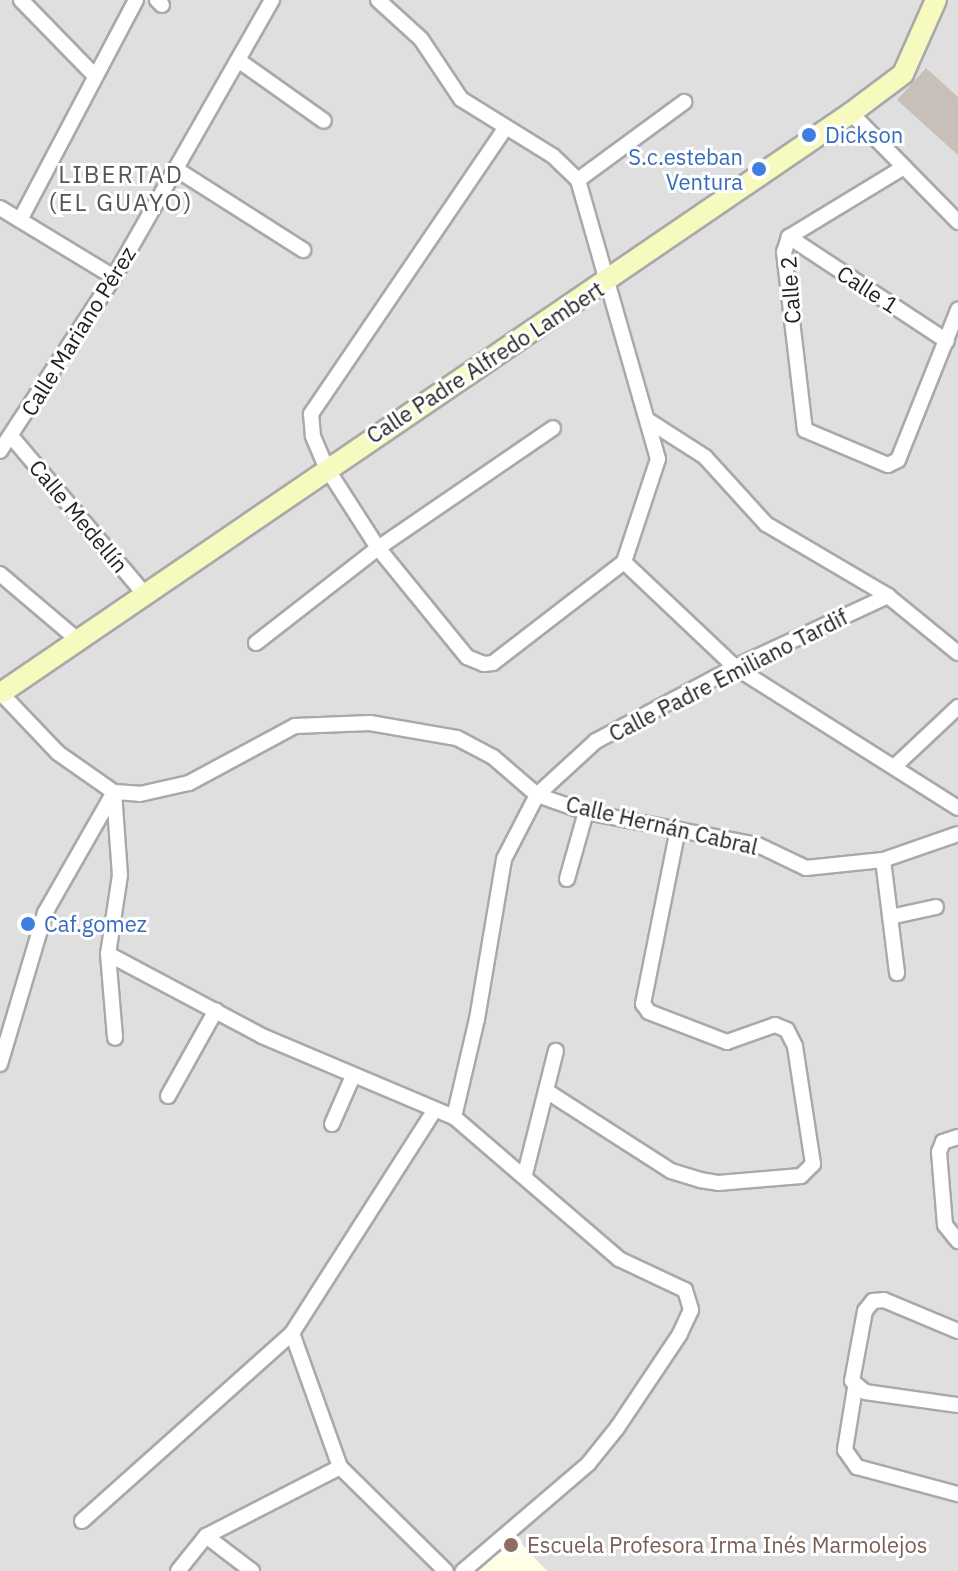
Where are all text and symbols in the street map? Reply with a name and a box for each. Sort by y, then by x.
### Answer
place label: Dickson [825,122,903,148]
marker: Dickson [800,126,818,144]
place label: S.c.esteban Ventura [628,143,743,194]
marker: S.c.esteban Ventura [750,160,768,178]
district label: LIBERTAD (EL GUAYO) [49,161,193,217]
street label: Calle Mariano Pérez [15,241,141,421]
street label: Calle 2 [774,255,806,325]
street label: Calle 1 [832,259,904,319]
street label: Calle Padre Alfredo Lambert [361,275,609,449]
street label: Calle Medellín [24,454,134,578]
street label: Calle Padre Emiliano Tardif [604,603,852,747]
street label: Calle Hernán Cabral [564,790,760,860]
place label: Caf.gomez [44,911,147,937]
marker: Caf.gomez [19,915,37,933]
place label: Escuela Profesora Irma Inés Marmolejos [527,1532,928,1558]
marker: Escuela Profesora Irma Inés Marmolejos [502,1536,520,1554]

